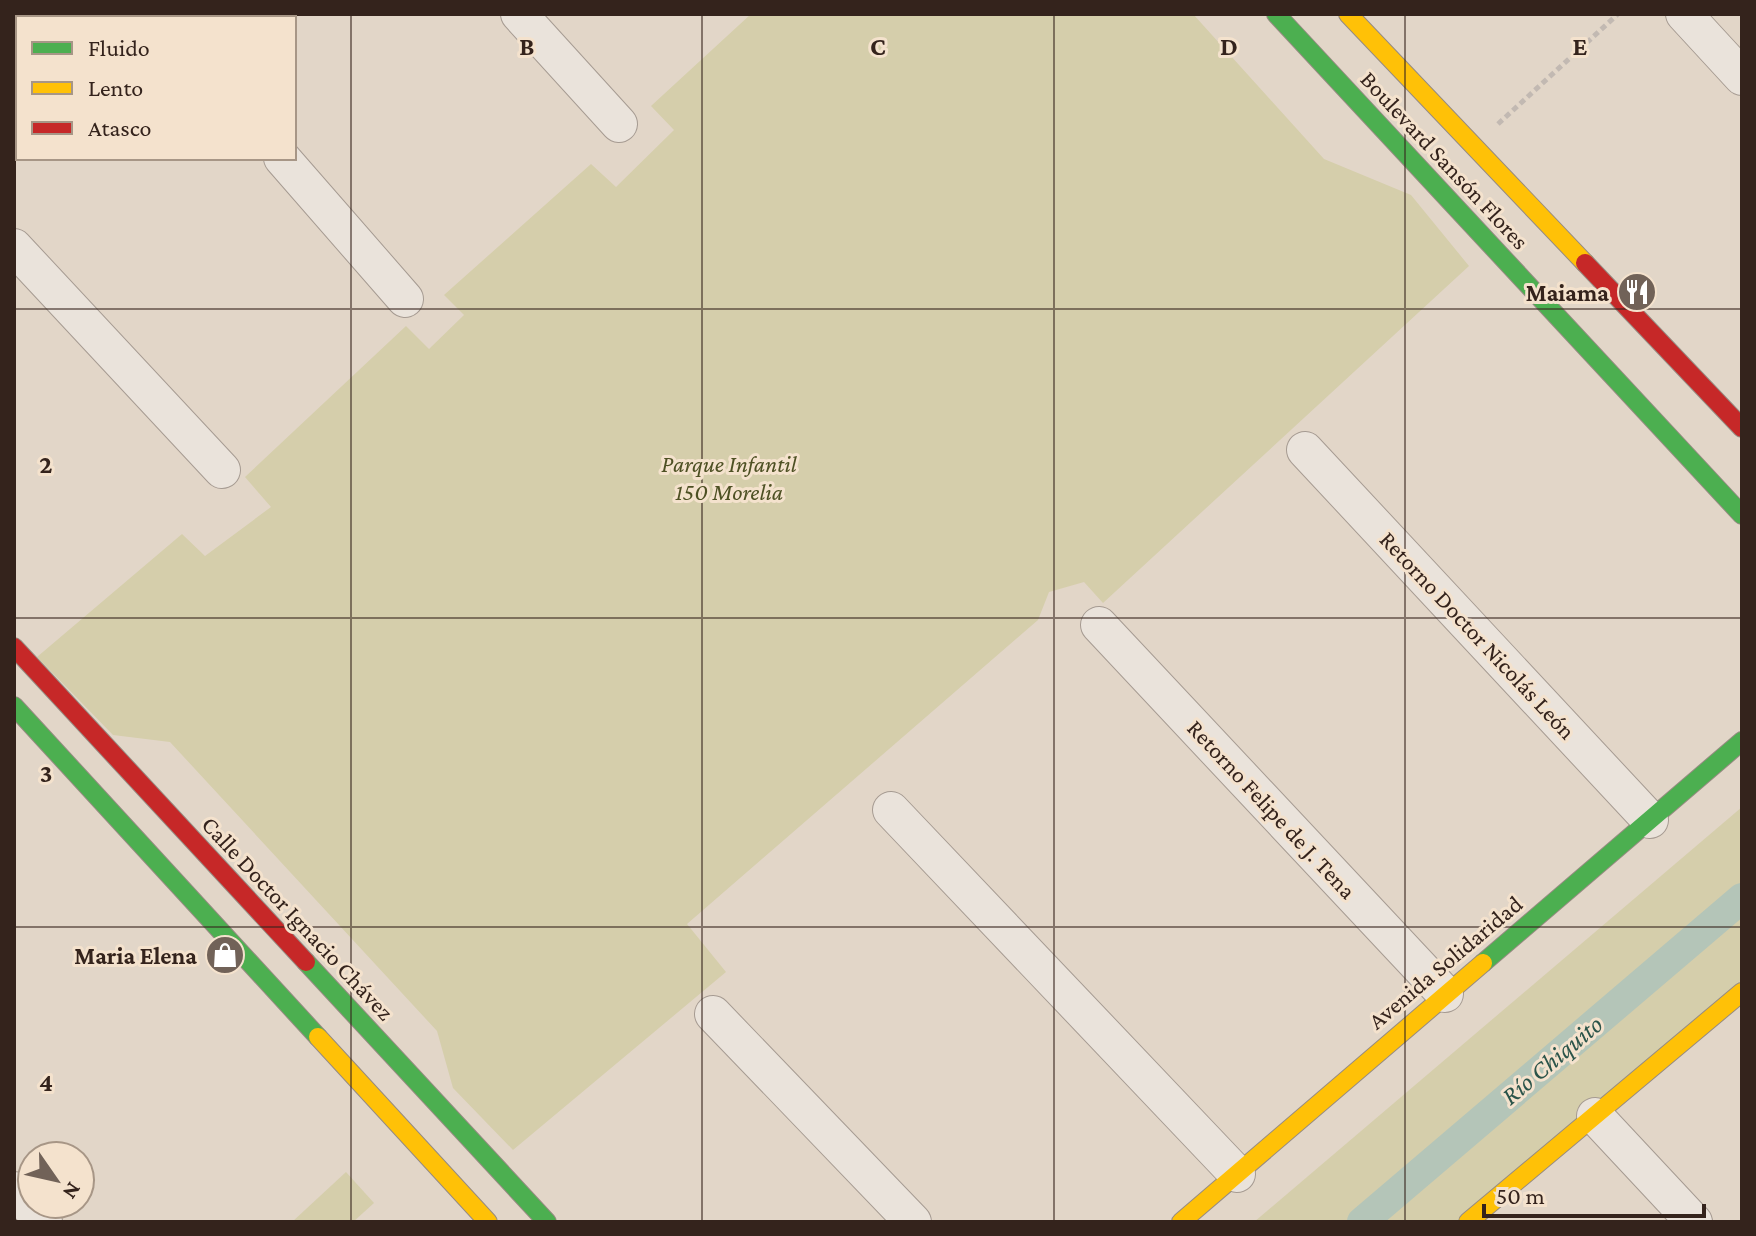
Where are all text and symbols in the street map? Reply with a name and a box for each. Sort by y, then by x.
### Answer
legend [16,16,296,160]
text: B [519,32,535,61]
text: C [870,32,886,61]
text: D [1220,32,1238,61]
text: E [1573,32,1588,61]
text: Fluido [88,34,150,61]
street label: Boulevard Sansón Flores [1355,65,1535,255]
text: Lento [88,74,143,101]
text: Atasco [88,114,152,141]
restaurant icon: Maiama [1616,271,1658,313]
place label: Maiama [1526,279,1609,306]
text: 2 [39,450,53,479]
park label: Parque Infantil 150 Morelia [661,450,798,505]
street label: Retorno Doctor Nicolás León [1375,526,1581,745]
street label: Retorno Felipe de J. Tena [1182,714,1362,904]
text: 3 [40,759,52,788]
street label: Calle Doctor Ignacio Chávez [197,811,399,1025]
street label: Avenida Solidaridad [1363,890,1528,1034]
shop icon: Maria Elena [204,934,246,976]
place label: Maria Elena [74,942,197,969]
water label: Río Chiquito [1496,1009,1608,1111]
text: 4 [39,1068,53,1097]
north arrow [16,1140,96,1220]
scale bar [1484,1168,1704,1218]
text: N [58,1178,87,1204]
text: 50 m [1496,1182,1545,1209]

